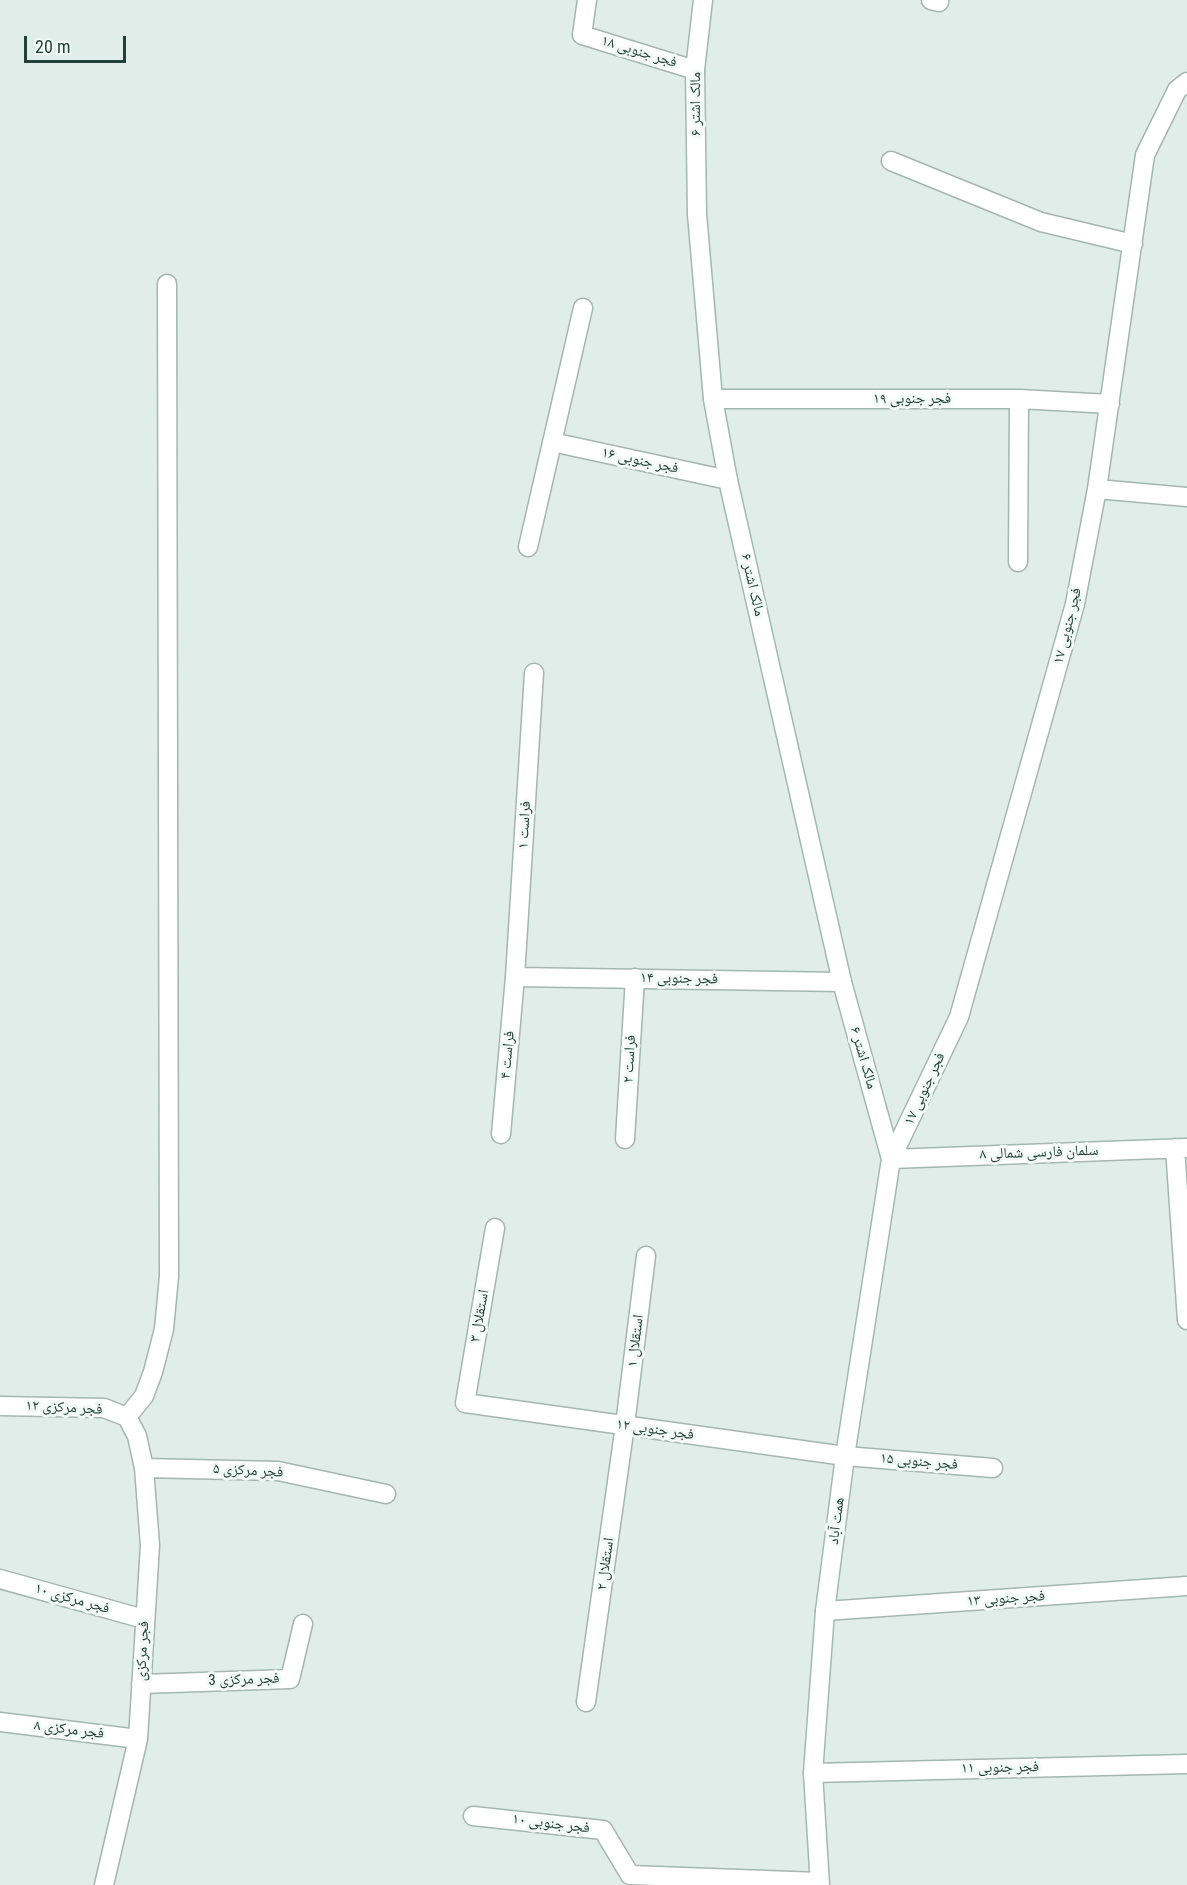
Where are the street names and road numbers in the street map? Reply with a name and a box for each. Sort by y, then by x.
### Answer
street label: فجر جنوبی ۱۸ [599,32,679,72]
street label: مالک اشتر ۶ [687,72,705,136]
street label: فجر جنوبی ۱۹ [873,390,951,408]
street label: فجر جنوبی ۱۶ [600,444,680,478]
street label: مالک اشتر ۶ [736,552,768,618]
street label: فجر جنوبی ۱۷ [1050,586,1086,666]
street label: فراست ۱ [515,800,535,850]
street label: فجر جنوبی ۱۴ [640,969,718,989]
street label: مالک اشتر ۶ [846,1025,880,1091]
street label: فراست ۴ [497,1030,519,1080]
street label: فراست ۲ [620,1034,640,1084]
street label: فجر جنوبی ۱۷ [900,1050,950,1128]
street label: سلمان فارسی شمالی ۸ [979,1142,1099,1164]
street label: استقلال ۳ [467,1288,493,1344]
street label: استقلال ۱ [624,1314,648,1368]
street label: فجر مرکزی ۱۲ [25,1397,103,1419]
street label: فجر جنوبی ۱۲ [615,1416,695,1444]
street label: فجر جنوبی ۱۵ [879,1450,959,1474]
street label: فجر مرکزی ۵ [212,1460,284,1482]
street label: همت آباد [825,1496,849,1546]
street label: استقلال ۲ [593,1537,619,1591]
street label: فجر مرکزی ۱۰ [32,1580,112,1618]
street label: فجر جنوبی ۱۳ [966,1587,1046,1611]
street label: فجر مرکزی [132,1620,154,1682]
street label: فجر مرکزی 3 [208,1670,280,1690]
street label: فجر مرکزی ۸ [33,1717,105,1743]
street label: فجر جنوبی ۱۱ [961,1758,1039,1778]
street label: فجر جنوبی ۱۰ [511,1810,591,1838]

